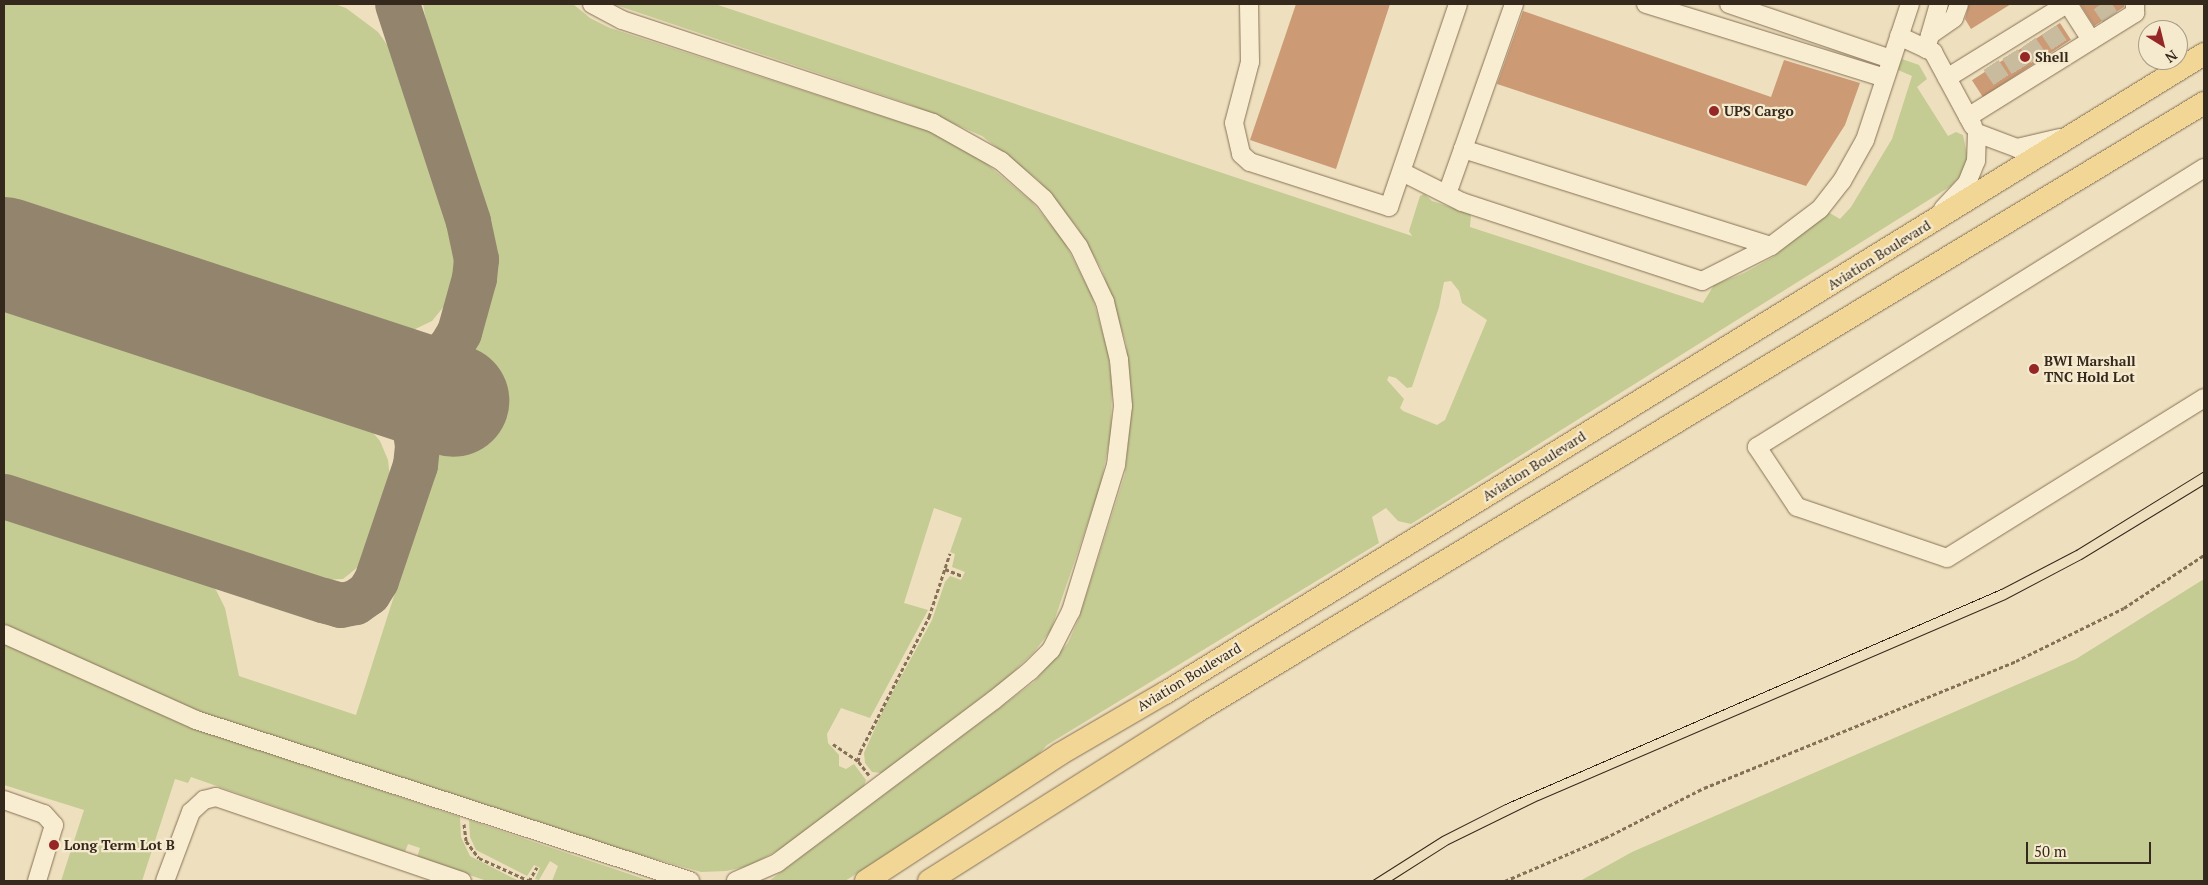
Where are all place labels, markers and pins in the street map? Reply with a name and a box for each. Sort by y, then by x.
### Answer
place label: Shell [2035,49,2069,65]
marker: Shell [2019,51,2031,63]
place label: UPS Cargo [1724,103,1794,119]
marker: UPS Cargo [1708,105,1720,117]
place label: BWI Marshall TNC Hold Lot [2044,353,2136,386]
marker: BWI Marshall TNC Hold Lot [2028,363,2040,375]
place label: Long Term Lot B [64,837,175,853]
marker: Long Term Lot B [48,839,60,851]

